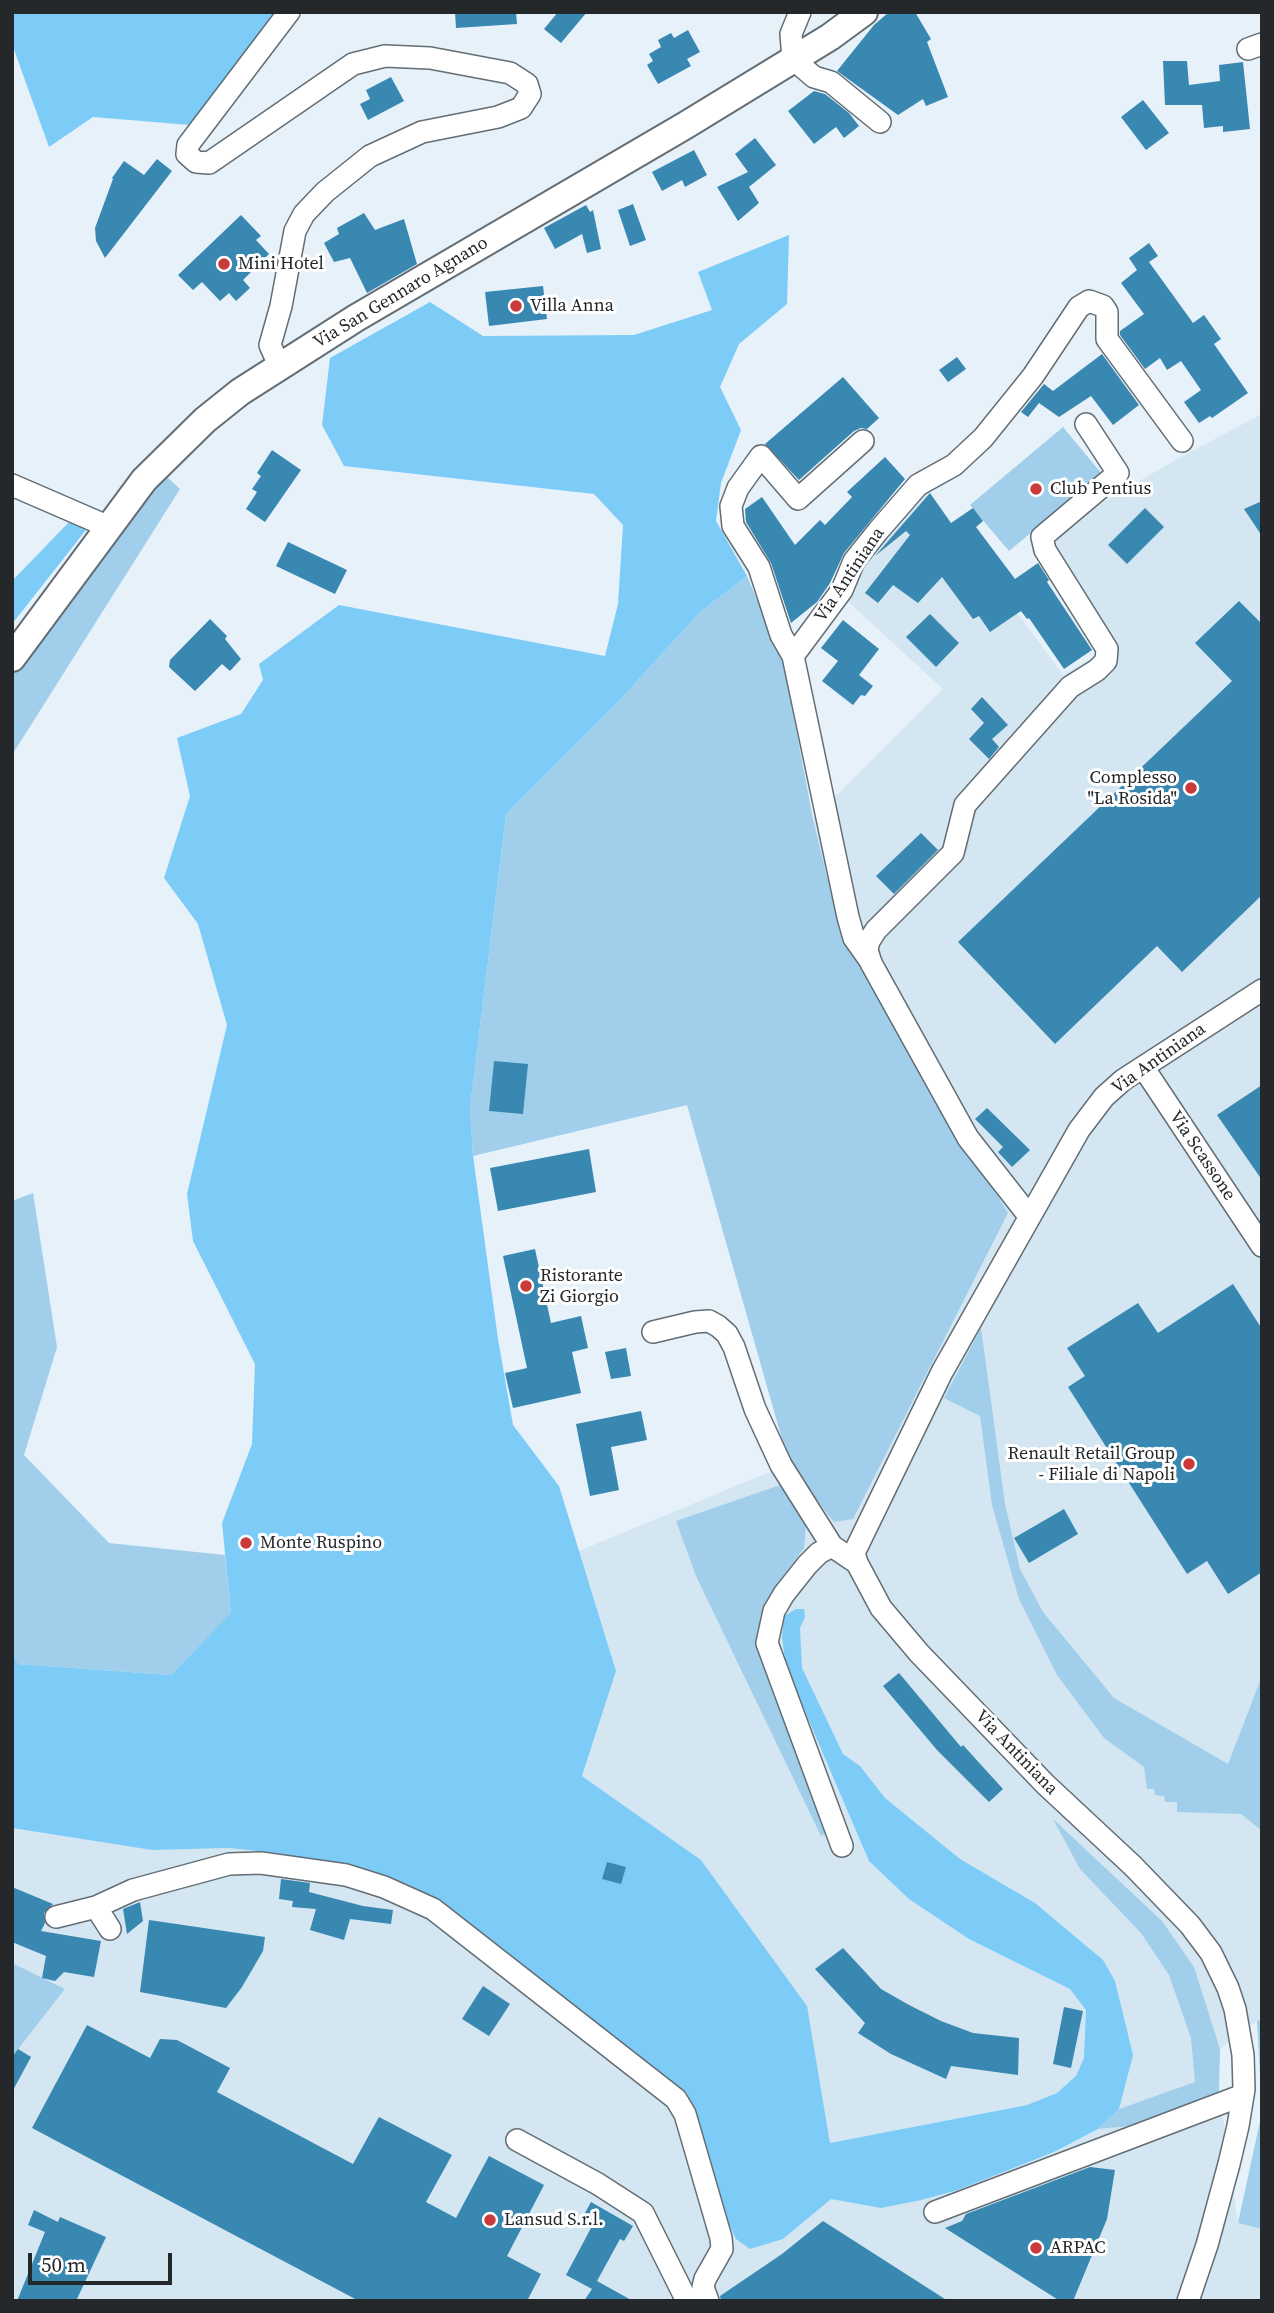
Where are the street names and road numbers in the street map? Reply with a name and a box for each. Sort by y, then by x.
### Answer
street label: Via San Gennaro Agnano [310,232,492,354]
street label: Via Antiniana [810,523,890,627]
street label: Via Antiniana [1108,1019,1210,1099]
street label: Via Scassone [1164,1107,1240,1205]
street label: Via Antiniana [970,1706,1062,1800]

